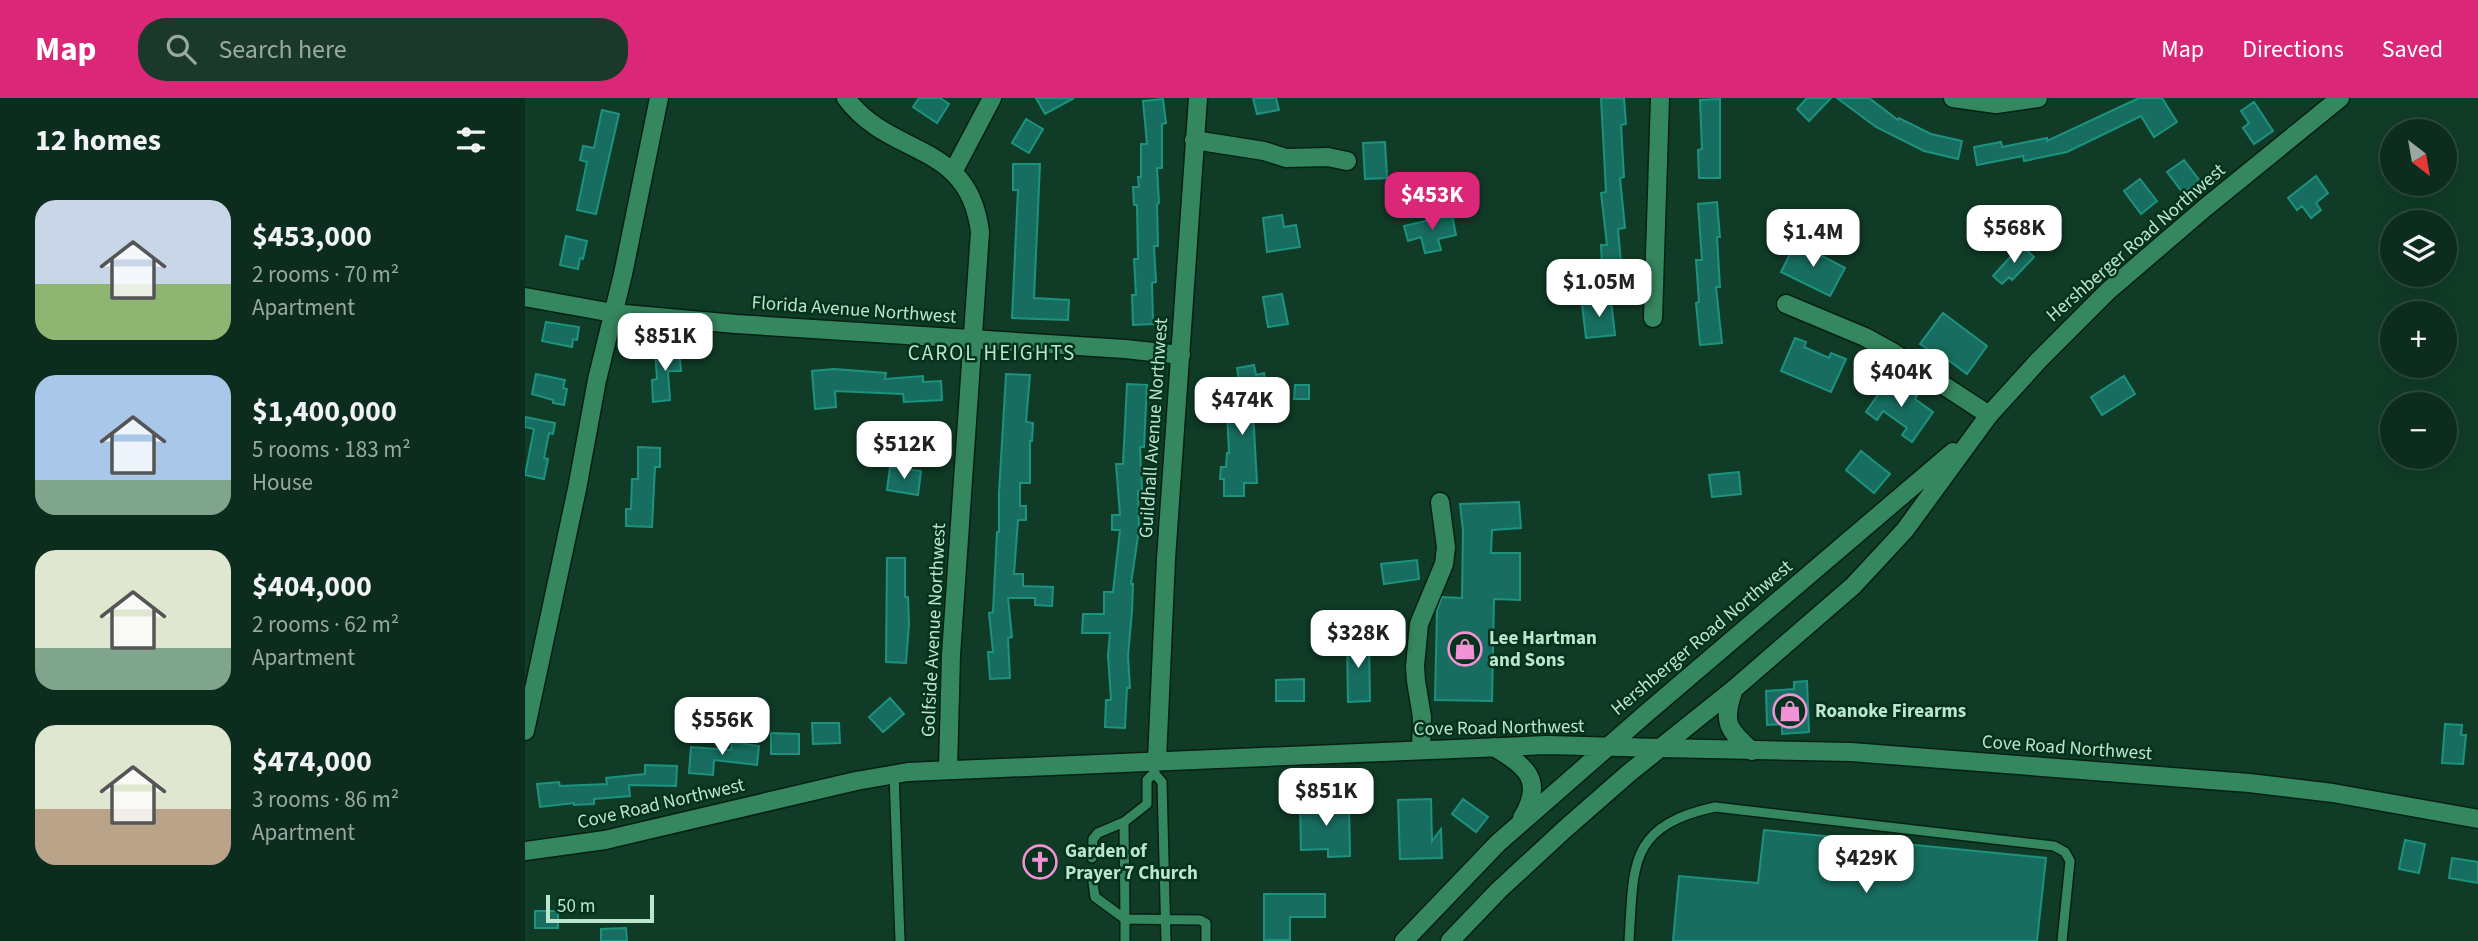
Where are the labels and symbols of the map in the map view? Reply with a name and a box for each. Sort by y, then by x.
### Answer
north arrow [2380,119,2457,196]
street label: Hershberger Road Northwest [2040,157,2232,329]
pin: $453K [1383,172,1481,232]
pin: $568K [1965,206,2063,265]
pin: $1.4M [1764,209,1862,269]
pin: $1.05M [1542,260,1656,319]
street label: Florida Avenue Northwest [751,289,958,331]
pin: $851K [616,314,714,373]
street label: Guildhall Avenue Northwest [1133,316,1175,539]
district label: CAROL HEIGHTS [908,338,1076,368]
pin: $404K [1852,350,1950,409]
pin: $474K [1193,378,1291,437]
pin: $512K [855,422,953,481]
street label: Golfside Avenue Northwest [915,522,953,738]
street label: Hershberger Road Northwest [1605,553,1799,722]
pin: $328K [1309,610,1407,670]
place label: Lee Hartman and Sons [1489,625,1597,674]
shop icon: Lee Hartman and Sons [1446,630,1484,668]
shop icon: Roanoke Firearms [1771,692,1809,730]
pin: $556K [673,698,771,757]
place label: Roanoke Firearms [1815,698,1966,725]
street label: Cove Road Northwest [1413,713,1585,743]
street label: Cove Road Northwest [1981,729,2154,767]
pin: $851K [1277,768,1375,828]
street label: Cove Road Northwest [575,772,748,836]
pin: $429K [1817,836,1915,895]
place label: Garden of Prayer 7 Church [1065,838,1198,887]
church icon: Garden of Prayer 7 Church [1021,843,1059,881]
scale bar [546,892,655,924]

